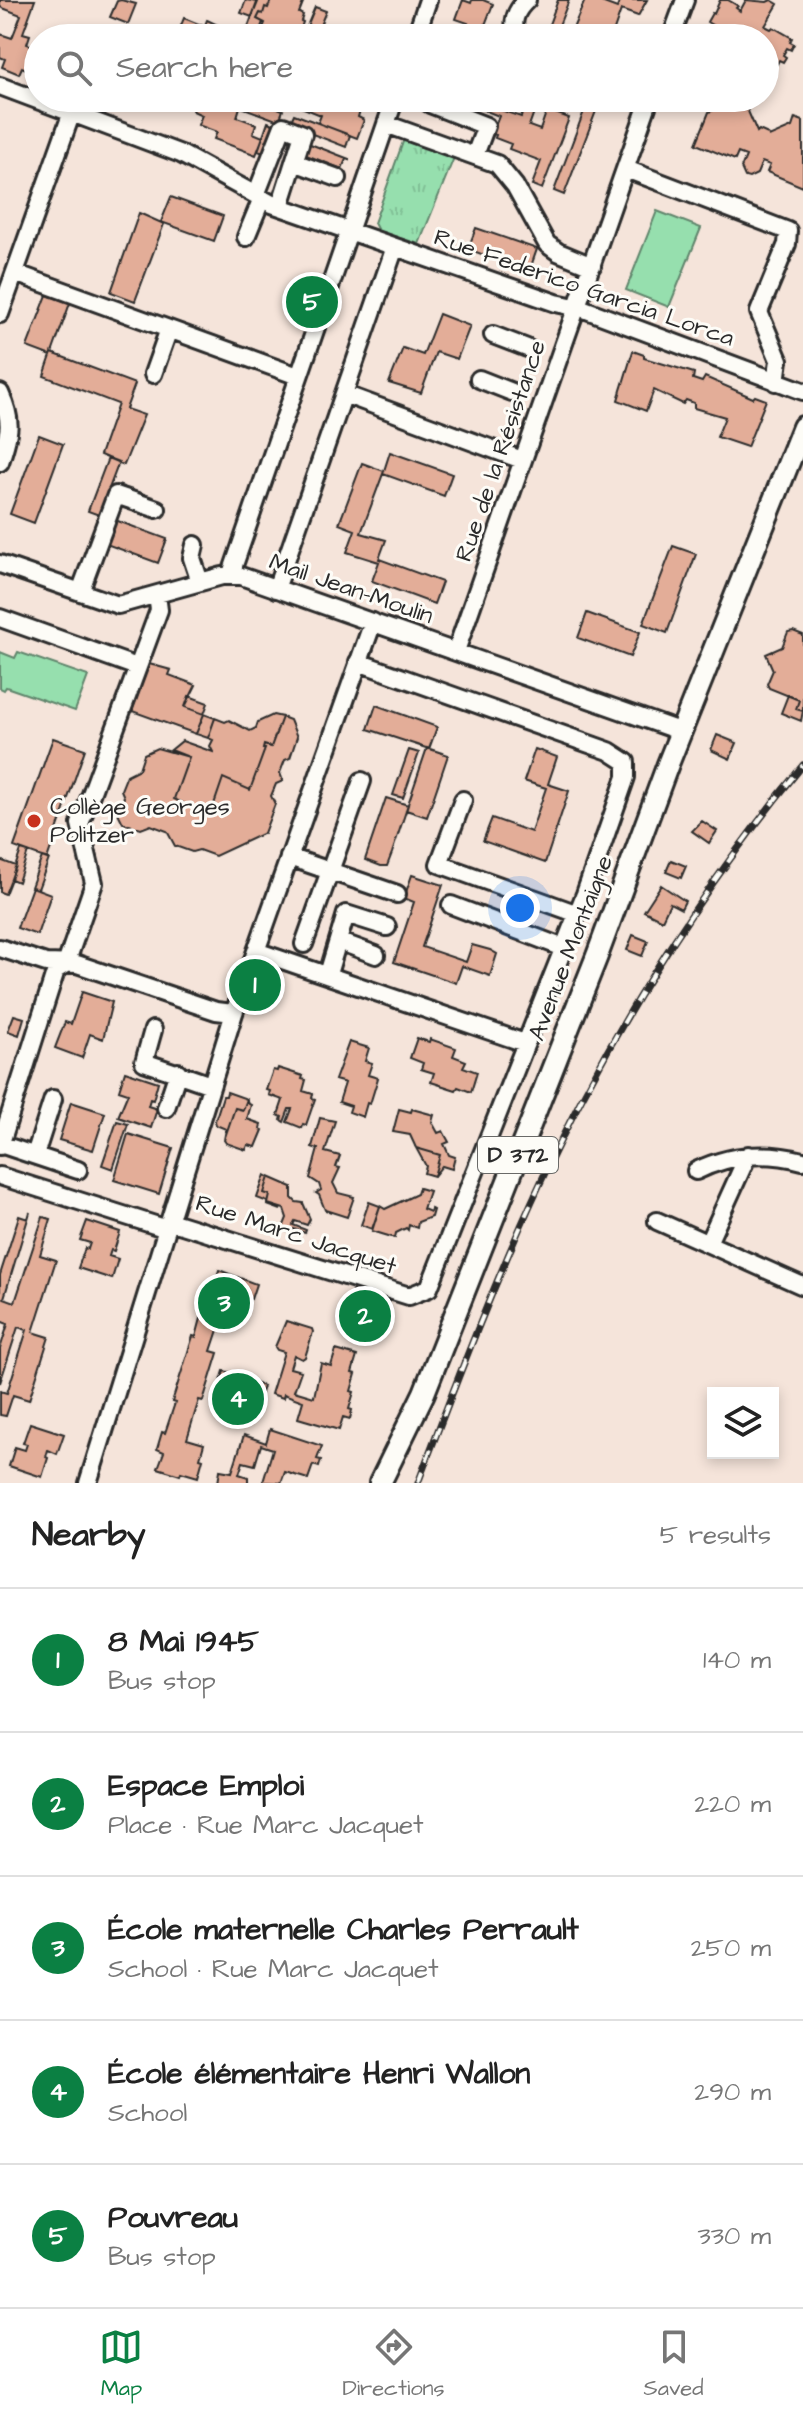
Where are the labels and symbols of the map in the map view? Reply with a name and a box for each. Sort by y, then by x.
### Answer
street label: Rue Federico Garcia Lorca [429,221,739,355]
pin: 5 [286,272,338,332]
street label: Rue de la Résistance [447,336,555,566]
street label: Mail Jean-Moulin [264,545,438,633]
place label: Collège Georges Politzer [50,790,230,852]
marker: Collège Georges Politzer [25,812,43,830]
street label: Avenue Montaigne [520,850,623,1046]
your location [500,888,540,928]
pin: 1 [229,955,281,1015]
road number: D 372 [478,1137,558,1173]
street label: Rue Marc Jacquet [191,1186,401,1284]
pin: 3 [198,1273,250,1333]
pin: 2 [339,1286,391,1346]
pin: 4 [212,1369,264,1429]

